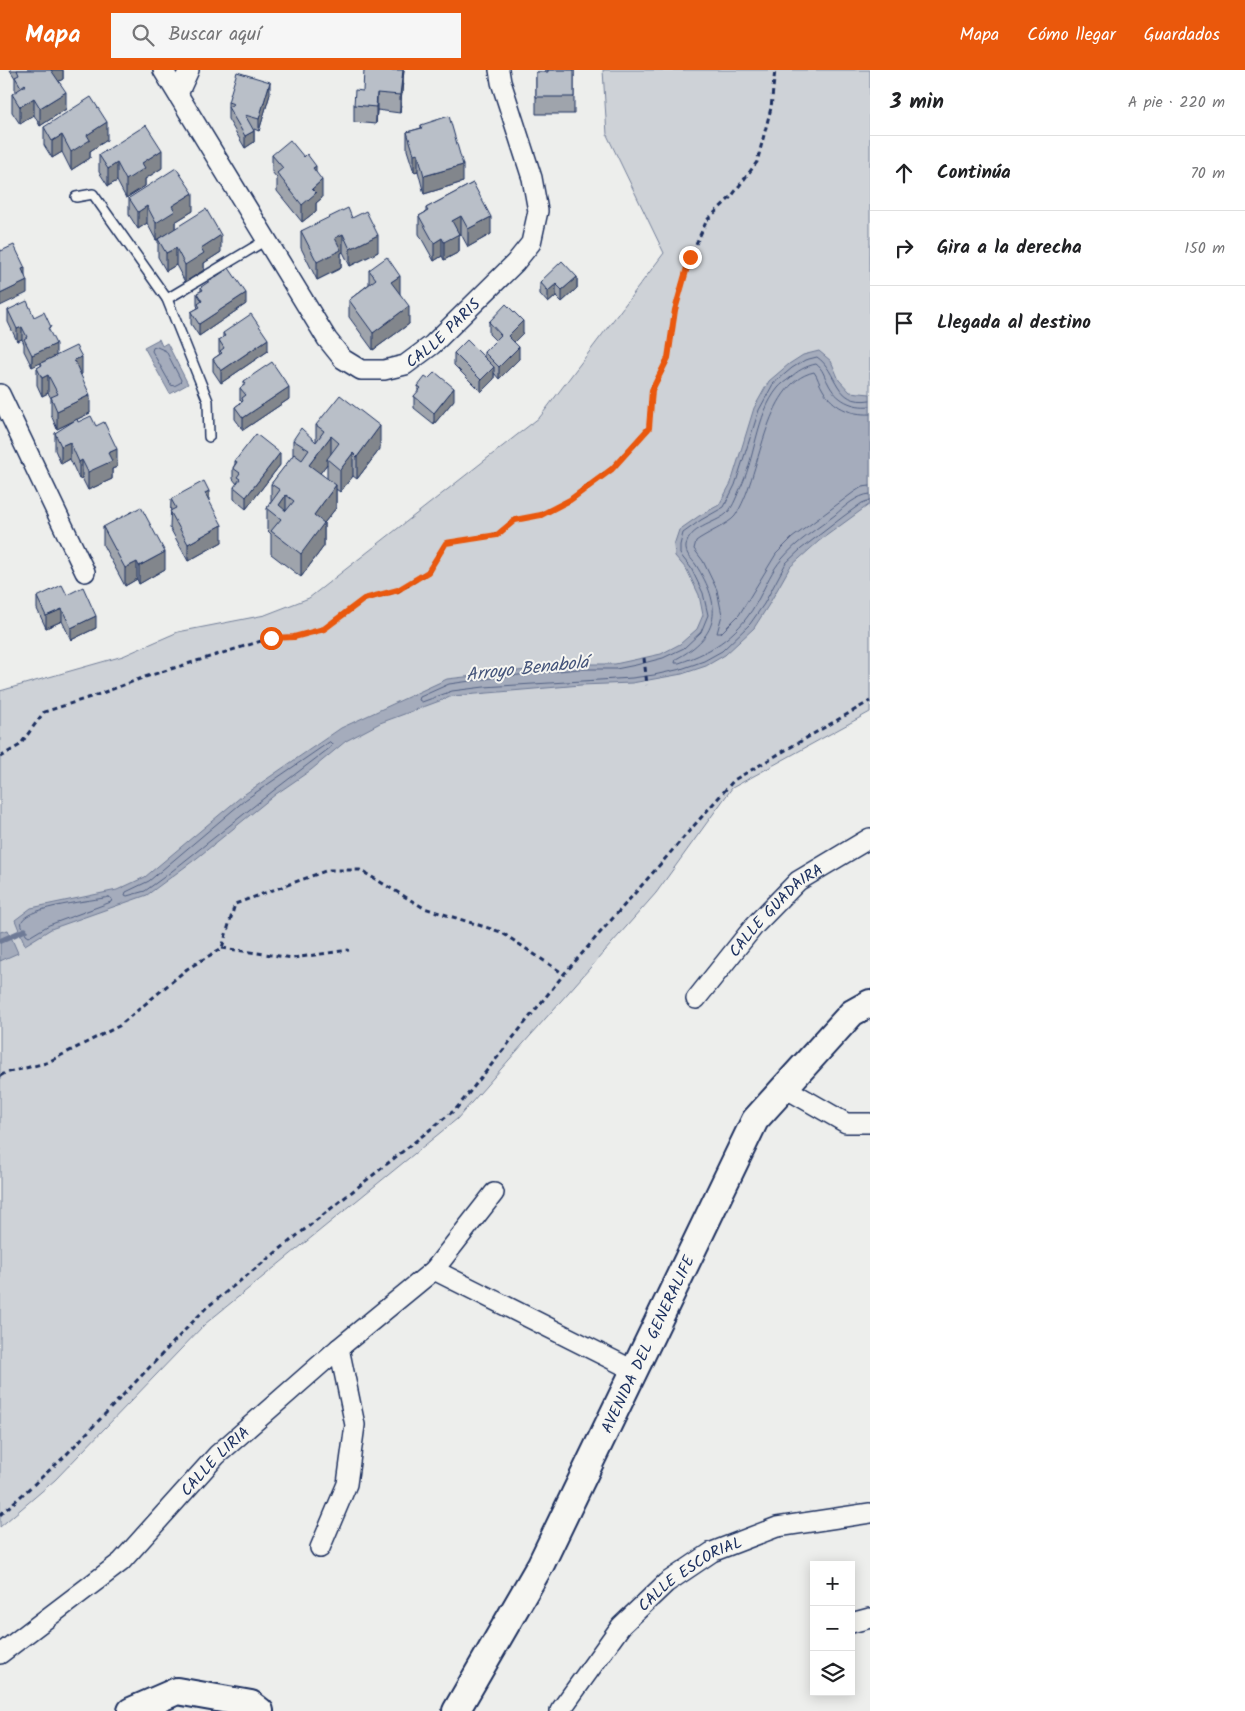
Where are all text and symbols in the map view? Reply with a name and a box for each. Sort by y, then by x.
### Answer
search box [111,13,461,58]
text: Mapa [25,16,81,55]
text: Buscar aquí [169,20,261,50]
icon: search [129,21,157,49]
text: Mapa [960,21,999,50]
text: Cómo llegar [1027,21,1116,50]
text: Guardados [1144,21,1220,50]
text: 3 min [890,86,944,119]
text: A pie · 220 m [1128,90,1225,115]
text: Continúa [937,158,1011,188]
icon: ahead [890,159,918,187]
text: 70 m [1190,161,1225,186]
text: Gira a la derecha [937,233,1082,263]
icon: right [890,234,918,262]
text: 150 m [1184,236,1225,261]
route end [679,246,702,269]
street label: CALLE PARIS [401,293,487,375]
text: Llegada al destino [937,308,1091,338]
icon: arrive [890,309,918,337]
route start [260,627,283,650]
water label: Arroyo Benabolá [465,648,595,690]
street label: CALLE GUADAIRA [723,858,828,963]
street label: AVENIDA DEL GENERALIFE [595,1251,702,1438]
street label: CALLE LIRIA [175,1421,256,1502]
street label: CALLE ESCORIAL [632,1531,746,1618]
map controls [810,1561,855,1696]
button: + [810,1561,855,1606]
button: − [810,1606,855,1651]
button: layers [810,1651,855,1696]

